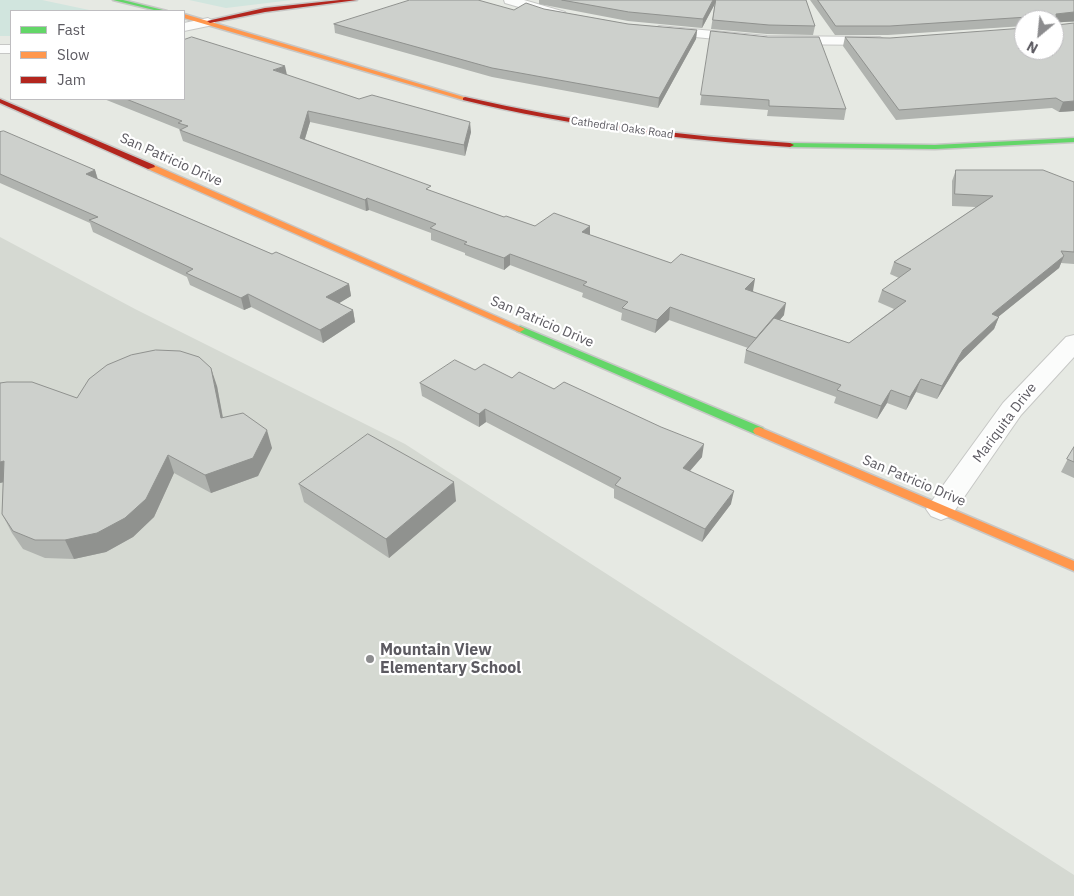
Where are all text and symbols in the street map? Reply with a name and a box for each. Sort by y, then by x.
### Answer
legend [10,10,185,100]
north arrow [1014,10,1064,60]
text: Fast [57,20,85,39]
text: N [1024,37,1041,58]
text: Slow [57,45,90,64]
text: Jam [57,70,86,89]
street label: Cathedral Oaks Road [570,114,674,142]
street label: San Patricio Drive [117,130,225,190]
street label: San Patricio Drive [488,293,596,351]
street label: Mariquita Drive [970,380,1040,466]
street label: San Patricio Drive [860,452,968,510]
place label: Mountain View Elementary School [380,640,521,678]
marker: Mountain View Elementary School [364,653,376,665]

